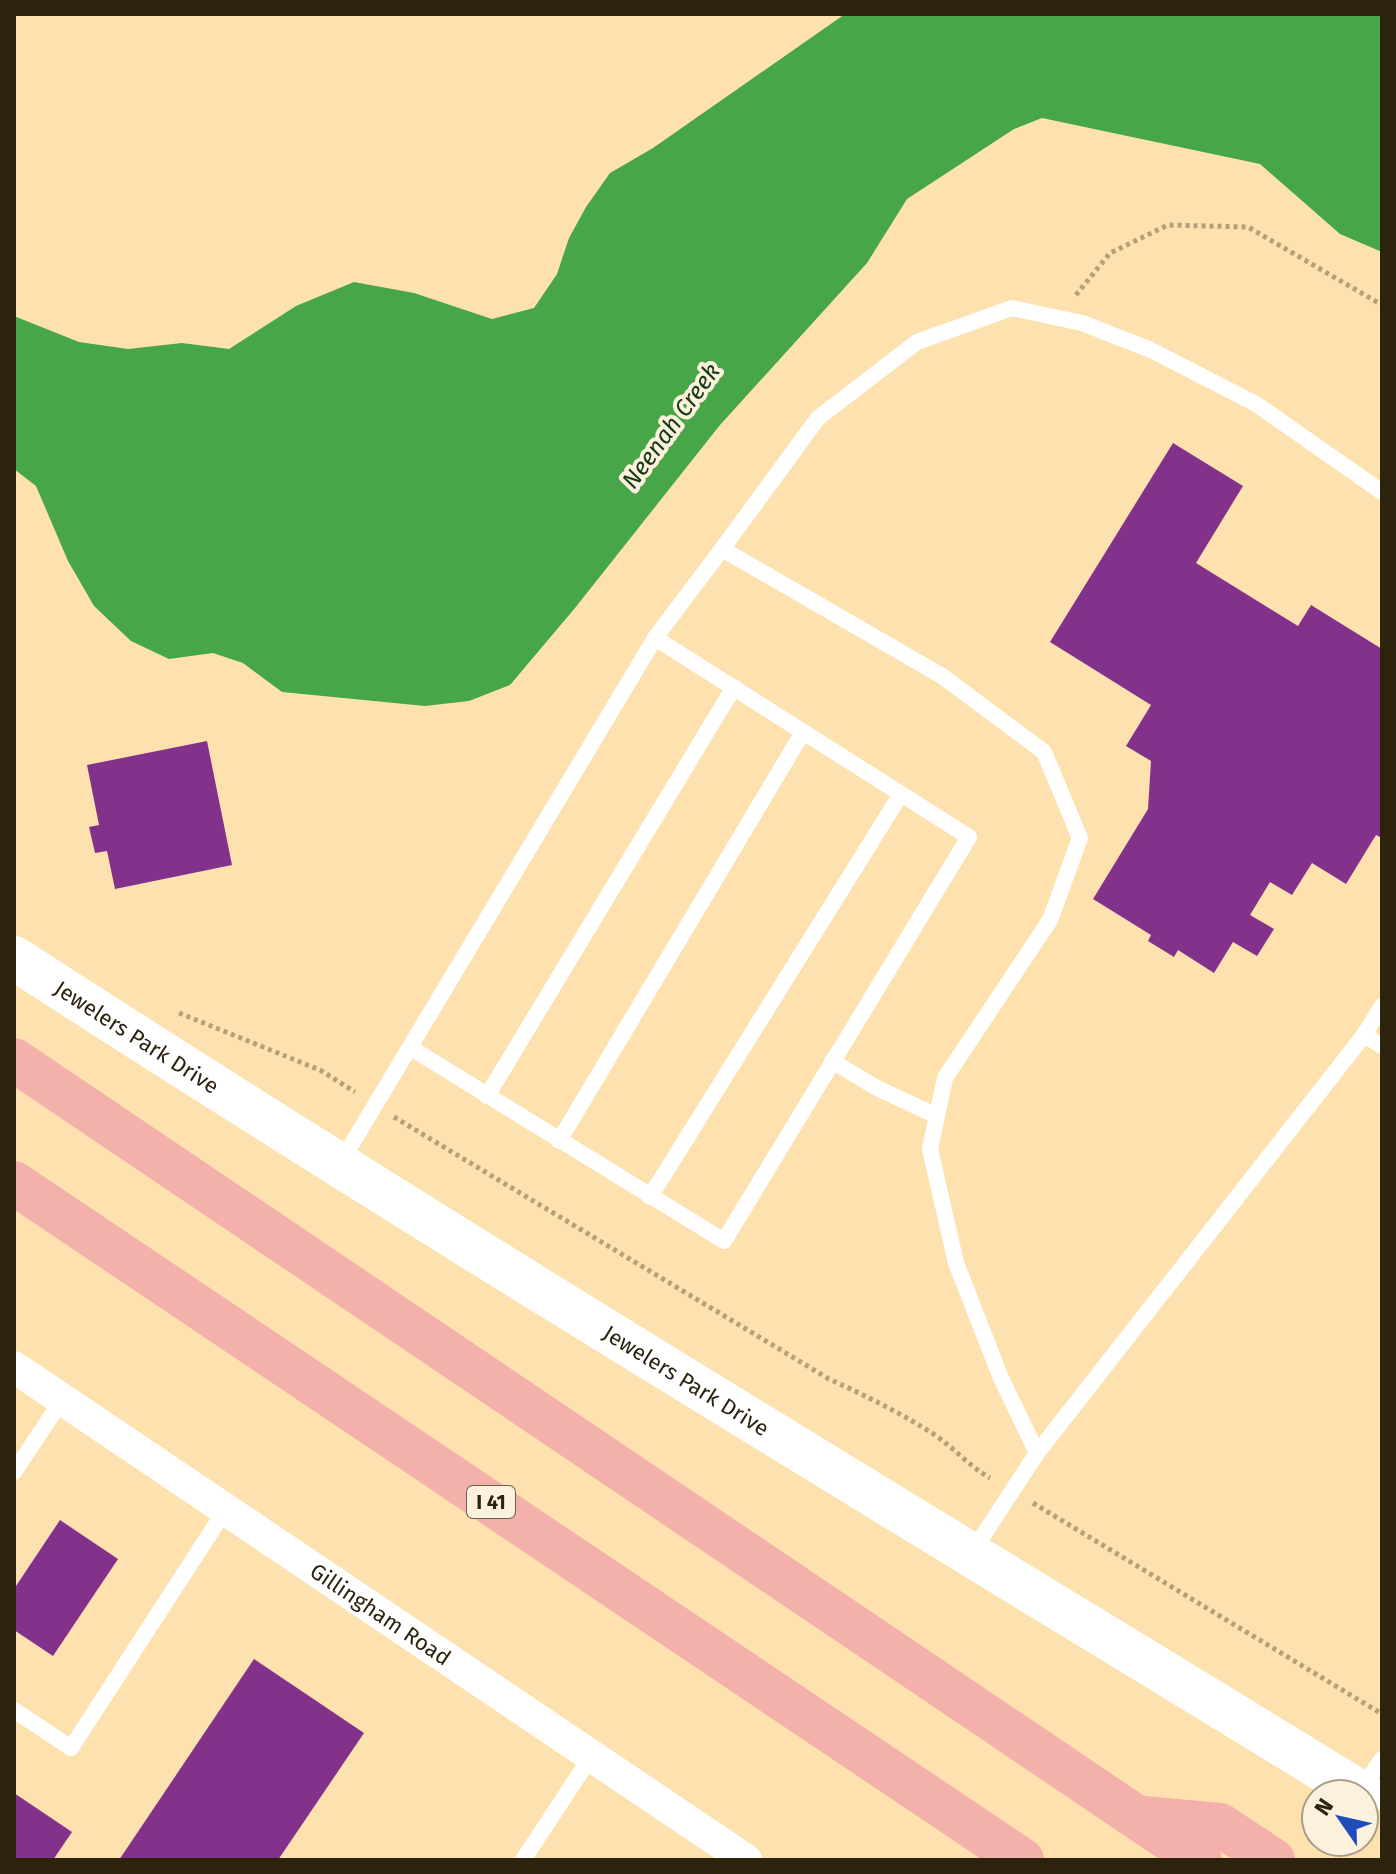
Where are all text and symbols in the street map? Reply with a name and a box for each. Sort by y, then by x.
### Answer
water label: Neenah Creek [616,358,726,494]
street label: Jewelers Park Drive [49,975,224,1100]
street label: Jewelers Park Drive [598,1320,774,1442]
road number: I 41 [467,1486,515,1518]
street label: Gillingham Road [305,1557,456,1671]
north arrow [1300,1778,1380,1858]
text: N [1309,1793,1339,1821]

